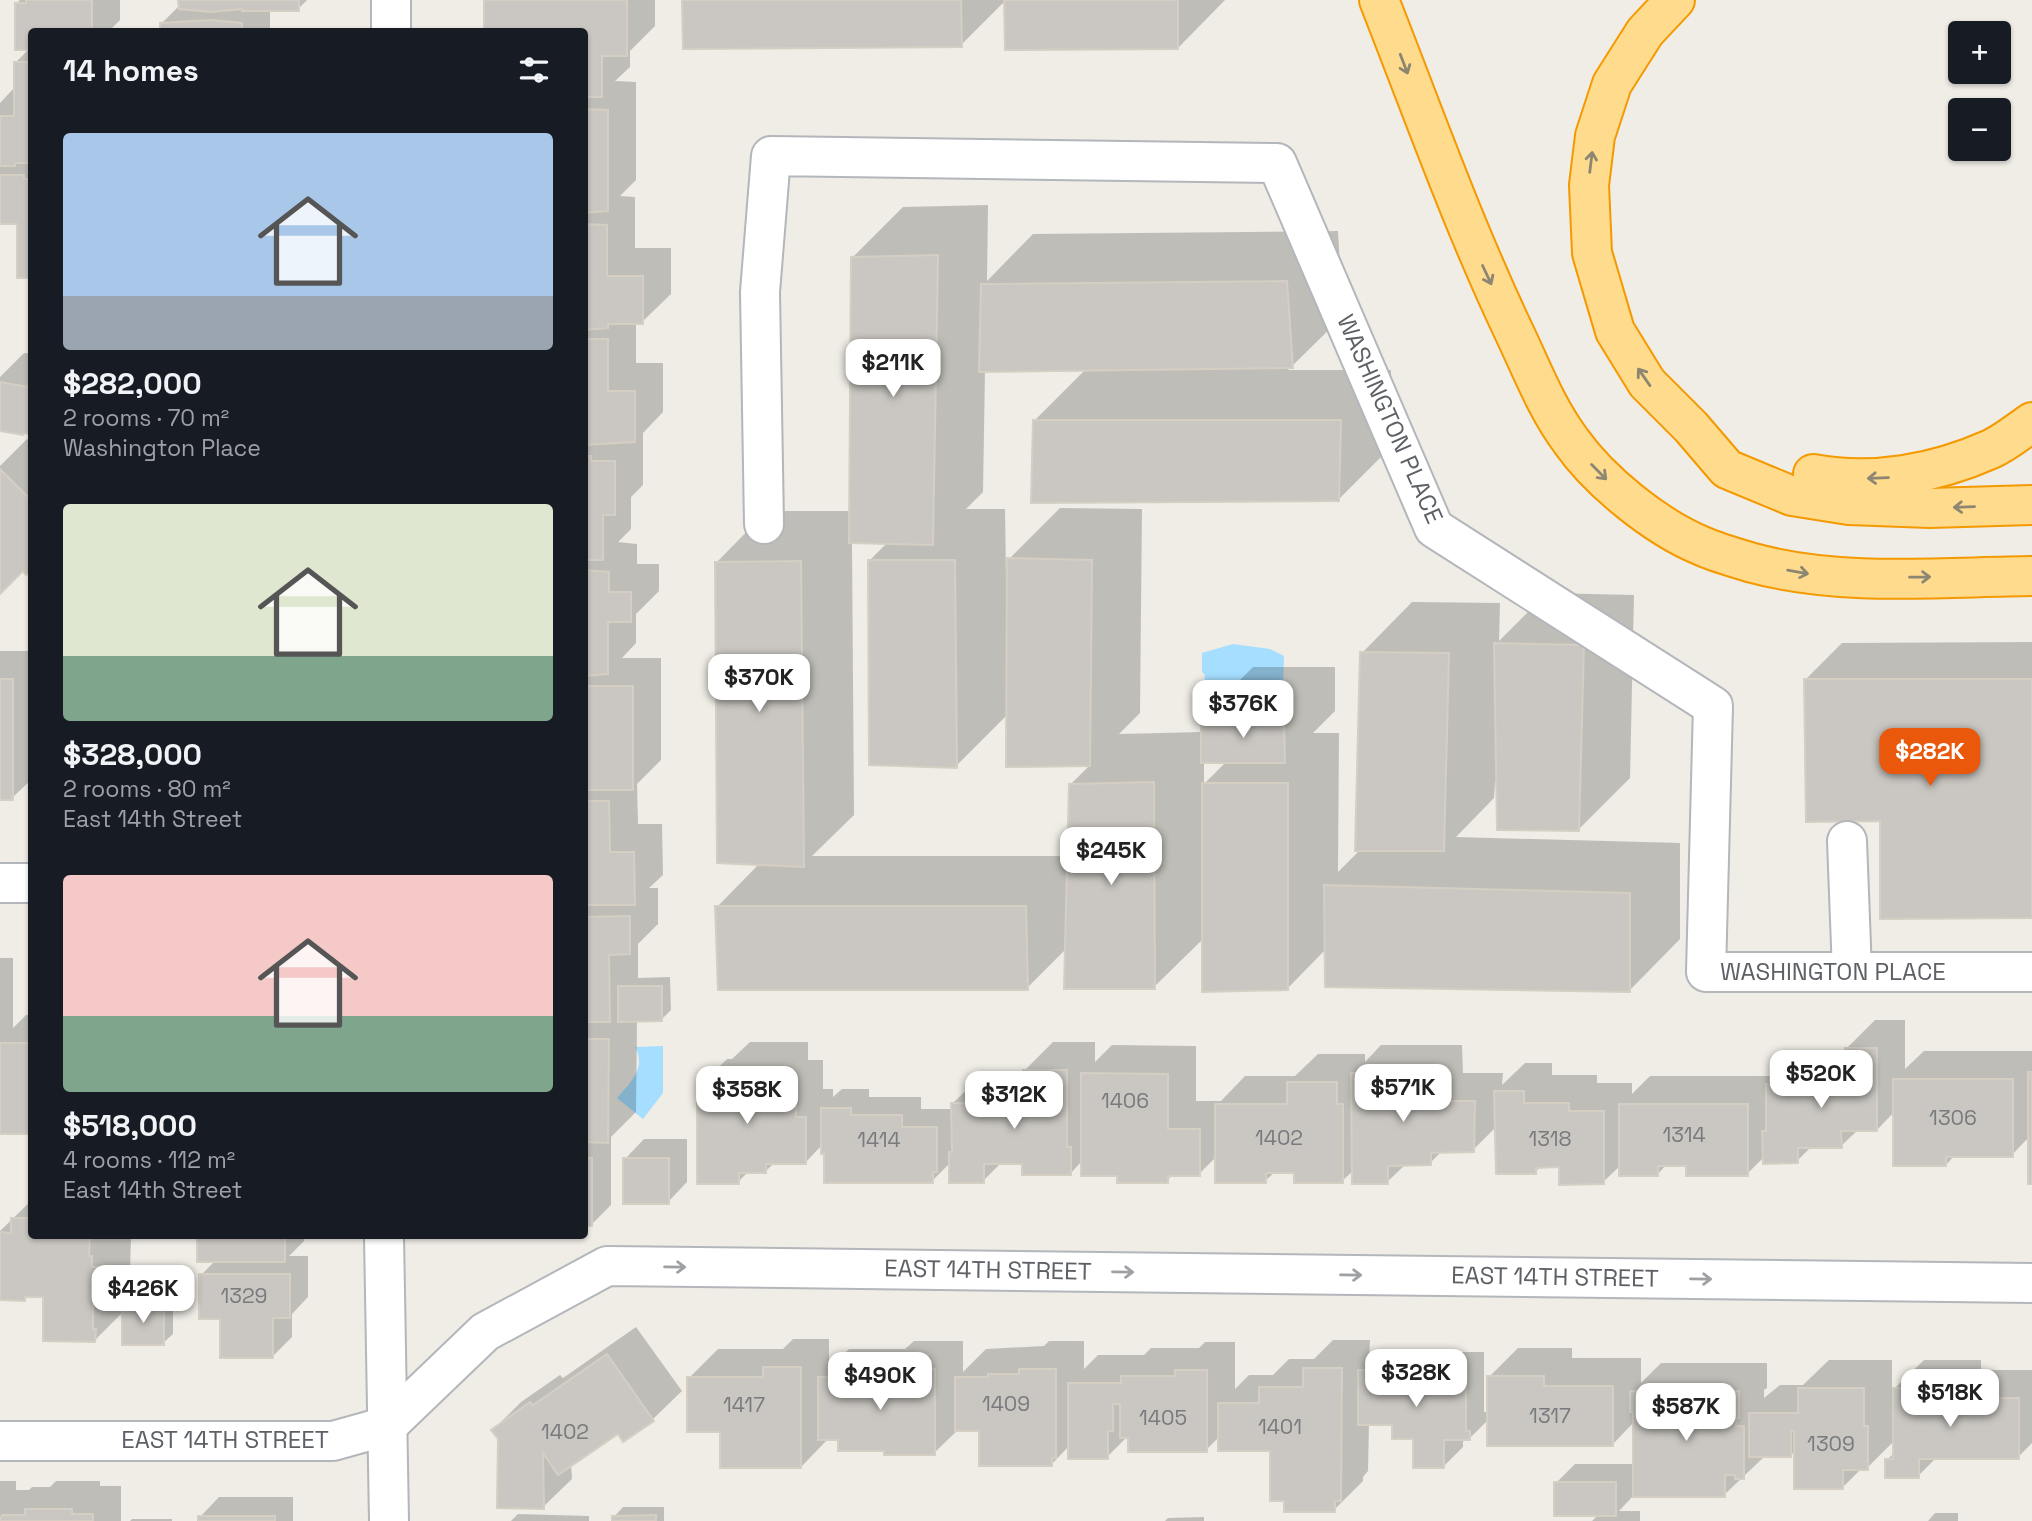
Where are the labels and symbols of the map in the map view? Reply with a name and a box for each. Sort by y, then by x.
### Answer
one-way arrow [1399,52,1411,74]
one-way arrow [1585,151,1598,174]
one-way arrow [1481,264,1494,285]
street label: WASHINGTON PLACE [1330,309,1451,528]
pin: $211K [844,340,942,399]
one-way arrow [1637,368,1651,387]
one-way arrow [1590,463,1607,480]
one-way arrow [1867,472,1890,485]
one-way arrow [1953,501,1976,514]
one-way arrow [1786,566,1809,579]
one-way arrow [1909,570,1932,584]
pin: $370K [710,654,808,714]
pin: $376K [1194,680,1292,740]
pin: $282K [1881,728,1979,788]
pin: $245K [1062,828,1160,887]
street label: WASHINGTON PLACE [1720,956,1946,987]
pin: $520K [1772,1050,1870,1110]
pin: $571K [1354,1064,1452,1124]
pin: $358K [698,1066,796,1126]
pin: $312K [965,1072,1063,1131]
house number: 1406 [1101,1087,1149,1114]
house number: 1306 [1929,1104,1977,1131]
house number: 1314 [1662,1121,1706,1148]
house number: 1402 [1255,1124,1303,1151]
house number: 1318 [1528,1125,1572,1152]
house number: 1414 [857,1126,901,1153]
street label: EAST 14TH STREET [884,1252,1092,1287]
street label: EAST 14TH STREET [1451,1259,1659,1294]
one-way arrow [664,1260,687,1274]
one-way arrow [1112,1265,1135,1279]
pin: $426K [94,1266,192,1325]
one-way arrow [1339,1268,1362,1282]
one-way arrow [1689,1272,1712,1286]
house number: 1329 [221,1282,267,1309]
pin: $328K [1367,1350,1465,1409]
pin: $490K [831,1352,929,1412]
pin: $518K [1901,1370,1999,1429]
pin: $587K [1637,1384,1735,1443]
house number: 1409 [982,1390,1030,1417]
house number: 1417 [723,1391,765,1418]
house number: 1317 [1529,1402,1571,1429]
house number: 1405 [1139,1404,1187,1431]
house number: 1401 [1258,1413,1302,1440]
house number: 1402 [541,1418,589,1445]
street label: EAST 14TH STREET [121,1424,329,1455]
house number: 1309 [1807,1430,1855,1457]

